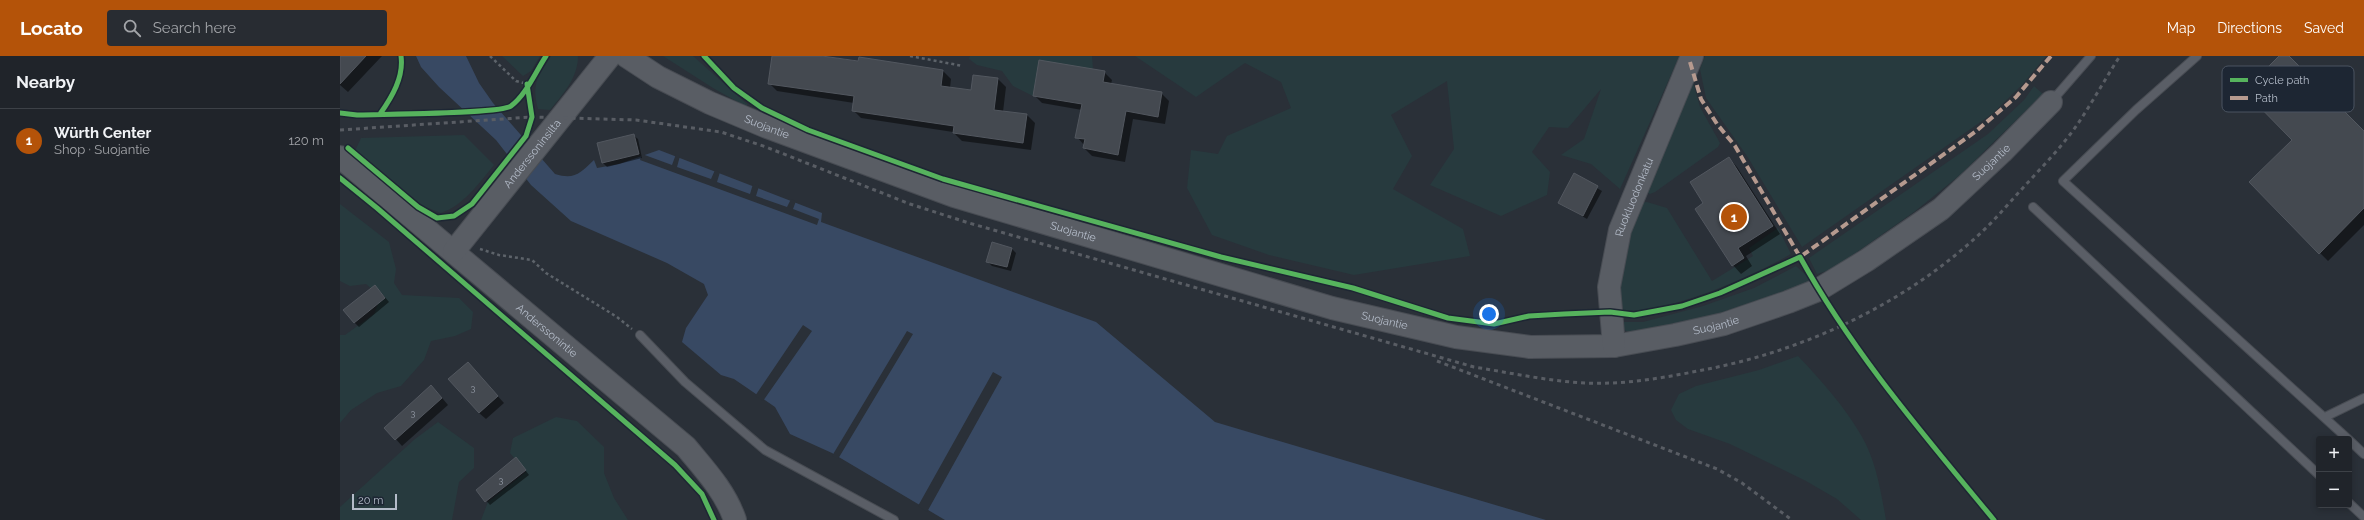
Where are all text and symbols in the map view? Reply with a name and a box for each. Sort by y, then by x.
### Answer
search box [107,10,387,46]
text: Locato [20,17,83,39]
icon: search [121,17,143,39]
text: Search here [153,19,236,37]
text: Map [2167,20,2195,36]
text: Directions [2217,20,2282,36]
text: Saved [2304,20,2344,36]
legend [2222,66,2354,112]
text: Nearby [16,72,75,92]
text: Cycle path [2255,74,2309,87]
text: Path [2255,92,2278,105]
street label: Suojantie [742,112,791,142]
street label: Anderssoninsilta [501,117,564,191]
text: Würth Center [54,124,151,142]
text: 1 [26,133,32,148]
text: 120 m [288,133,324,148]
street label: Suojantie [1970,141,2013,183]
text: Shop · Suojantie [54,142,150,157]
street label: Ruokluodonkatu [1613,156,1656,237]
pin: 1 [1721,202,1747,232]
street label: Suojantie [1049,219,1098,245]
street label: Anderssonintie [513,301,580,361]
your location [1479,304,1499,324]
street label: Suojantie [1360,309,1410,333]
street label: Suojantie [1692,313,1741,338]
house number: 3 [471,383,476,393]
house number: 3 [411,408,416,418]
map controls [2316,436,2352,508]
button: + [2316,436,2352,472]
button: − [2316,472,2352,508]
house number: 3 [499,475,504,485]
scale bar [352,492,397,511]
text: 20 m [358,494,383,507]

